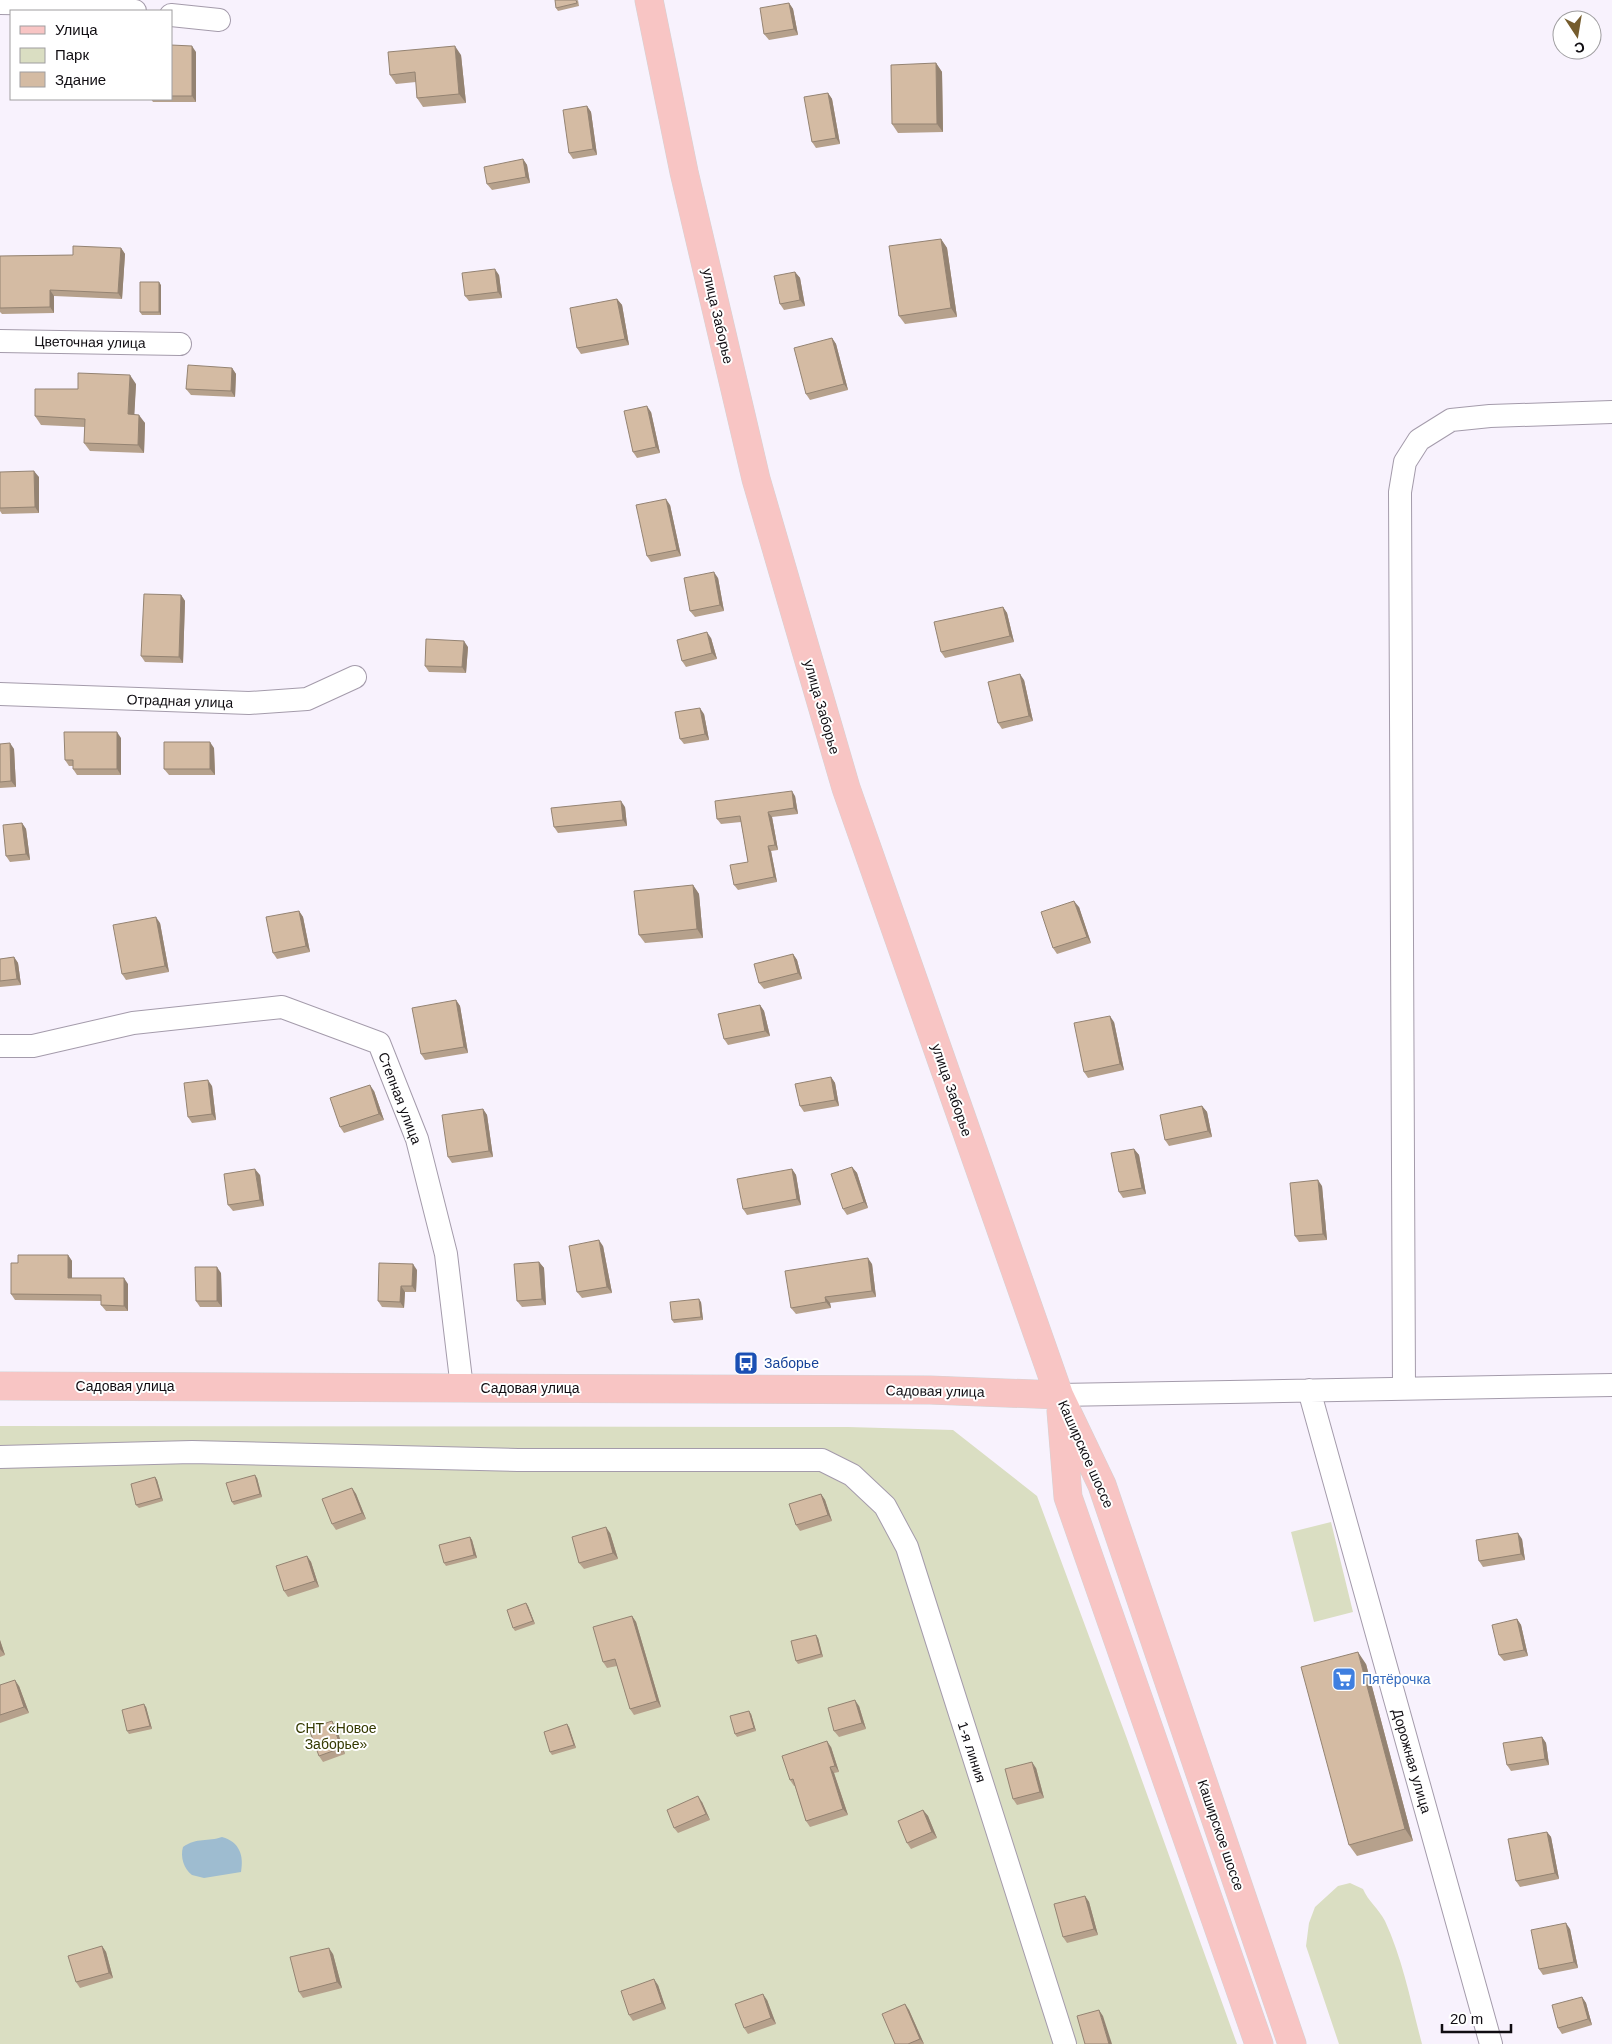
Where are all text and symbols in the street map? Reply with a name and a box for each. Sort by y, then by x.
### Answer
legend [10,10,172,100]
north arrow [1552,10,1602,60]
text: Улица [55,21,98,38]
text: С [1573,39,1586,57]
text: Парк [55,46,89,63]
text: Здание [55,71,106,88]
street label: улица Заборье [699,267,737,365]
street label: Цветочная улица [34,333,146,351]
street label: улица Заборье [801,658,843,756]
street label: Отрадная улица [126,691,234,711]
street label: улица Заборье [929,1041,975,1139]
street label: Степная улица [375,1050,425,1146]
bus stop icon: Заборье [733,1350,759,1376]
place label: Заборье [764,1355,819,1371]
street label: Садовая улица [75,1378,175,1394]
street label: Садовая улица [480,1380,580,1396]
street label: Садовая улица [885,1382,985,1400]
street label: Каширское шоссе [1055,1398,1117,1511]
supermarket icon: Пятёрочка [1331,1666,1357,1692]
place label: Пятёрочка [1362,1671,1431,1687]
street label: Дорожная улица [1389,1707,1435,1815]
park label: СНТ «Новое Заборье» [295,1720,377,1752]
street label: 1-я линия [955,1720,989,1784]
street label: Каширское шоссе [1194,1777,1248,1893]
scale bar [1442,2002,1511,2034]
text: 20 m [1450,2010,1483,2027]

